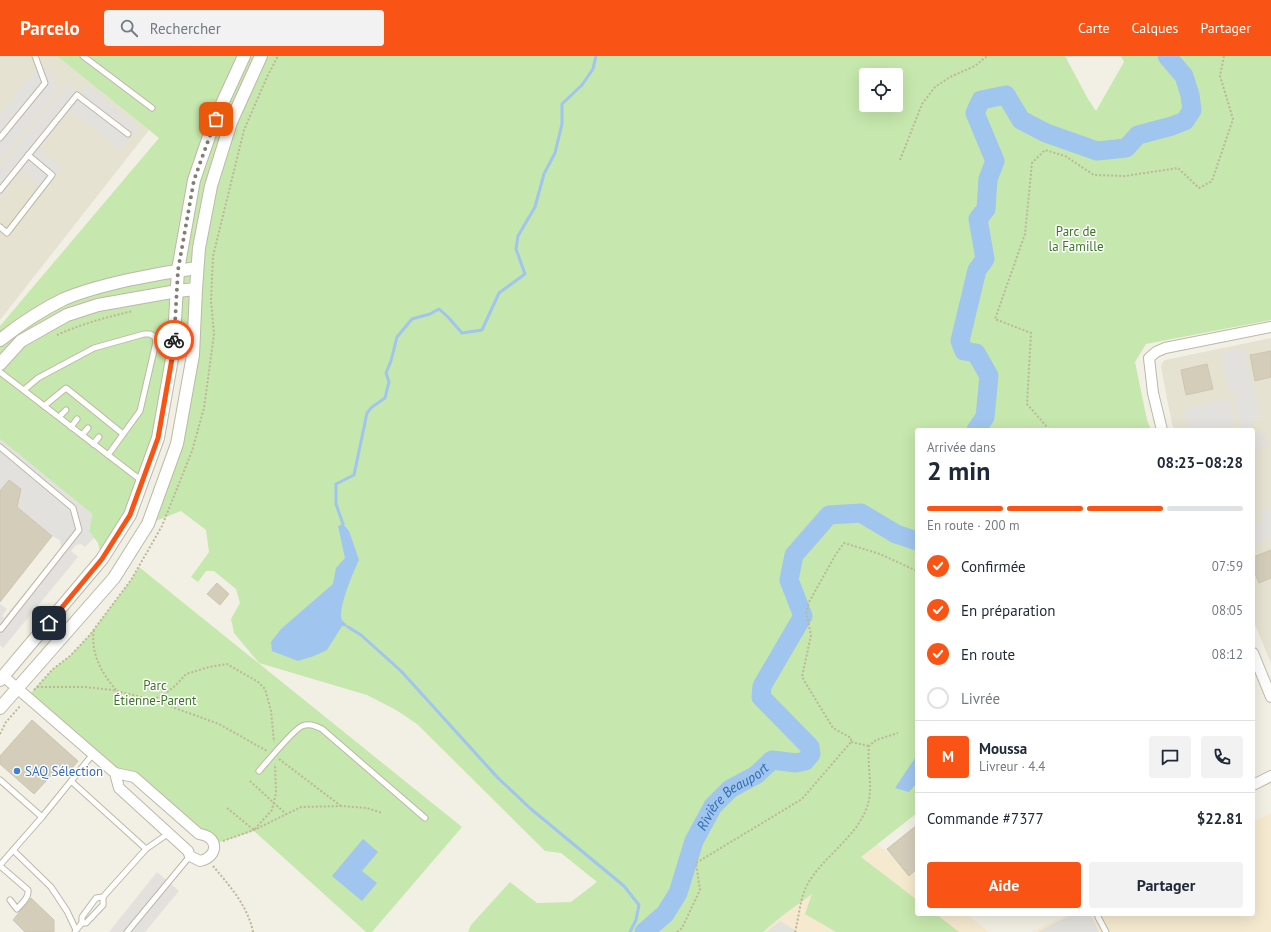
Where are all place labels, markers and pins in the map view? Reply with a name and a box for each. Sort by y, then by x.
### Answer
pin [199,102,233,136]
pin [32,606,66,640]
place label: SAQ Sélection [25,763,103,780]
marker: SAQ Sélection [12,766,22,776]

